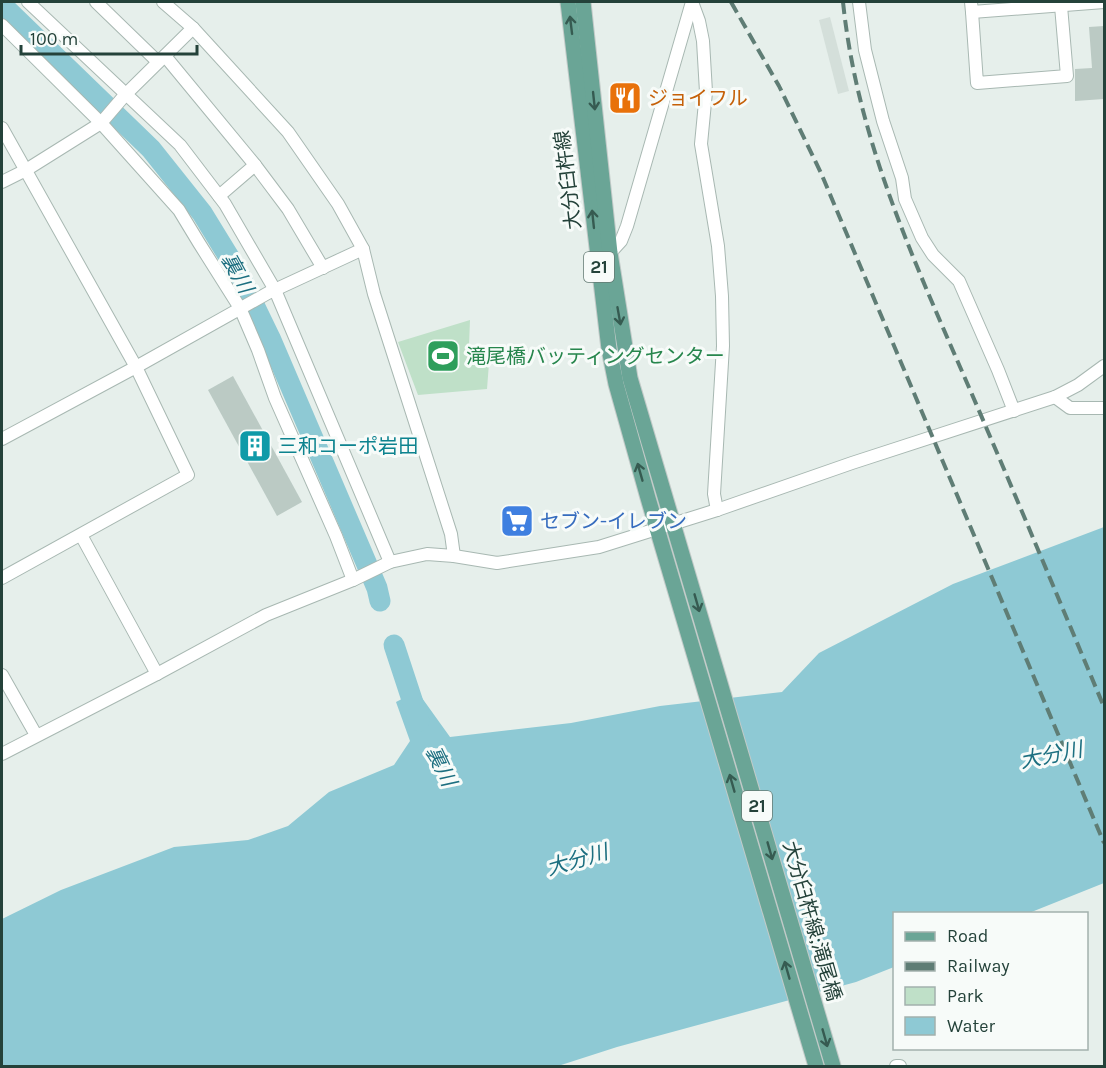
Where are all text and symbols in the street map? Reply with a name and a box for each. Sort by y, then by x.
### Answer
one-way arrow [565,15,576,35]
scale bar [21,18,196,56]
text: 100 m [30,28,78,50]
restaurant icon: ジョイフル [607,80,643,116]
place label: ジョイフル [648,87,748,110]
one-way arrow [589,91,600,111]
street label: 大分臼杵線 [550,129,586,231]
one-way arrow [588,209,599,229]
water label: 裏川 [216,249,259,299]
road number: 21 [584,252,614,282]
one-way arrow [614,306,625,325]
sports icon: 滝尾橋バッティングセンター [425,338,461,374]
place label: 滝尾橋バッティングセンター [466,345,725,368]
building icon: 三和コーポ岩田 [237,428,273,464]
place label: 三和コーポ岩田 [278,435,418,458]
one-way arrow [634,462,645,481]
supermarket icon: セブン-イレブン [499,503,535,539]
place label: セブン-イレブン [540,510,687,533]
one-way arrow [692,594,703,613]
water label: 大分川 [1018,737,1086,773]
water label: 裏川 [421,742,462,792]
one-way arrow [726,774,737,793]
road number: 21 [742,791,772,821]
street label: 大分臼杵線;滝尾橋 [778,838,846,1004]
water label: 大分川 [543,839,613,880]
one-way arrow [765,841,776,860]
legend [893,912,1088,1050]
text: Road [947,925,988,947]
text: Railway [947,955,1010,977]
one-way arrow [781,961,792,980]
text: Park [947,985,984,1007]
text: Water [947,1015,995,1037]
one-way arrow [820,1028,831,1047]

